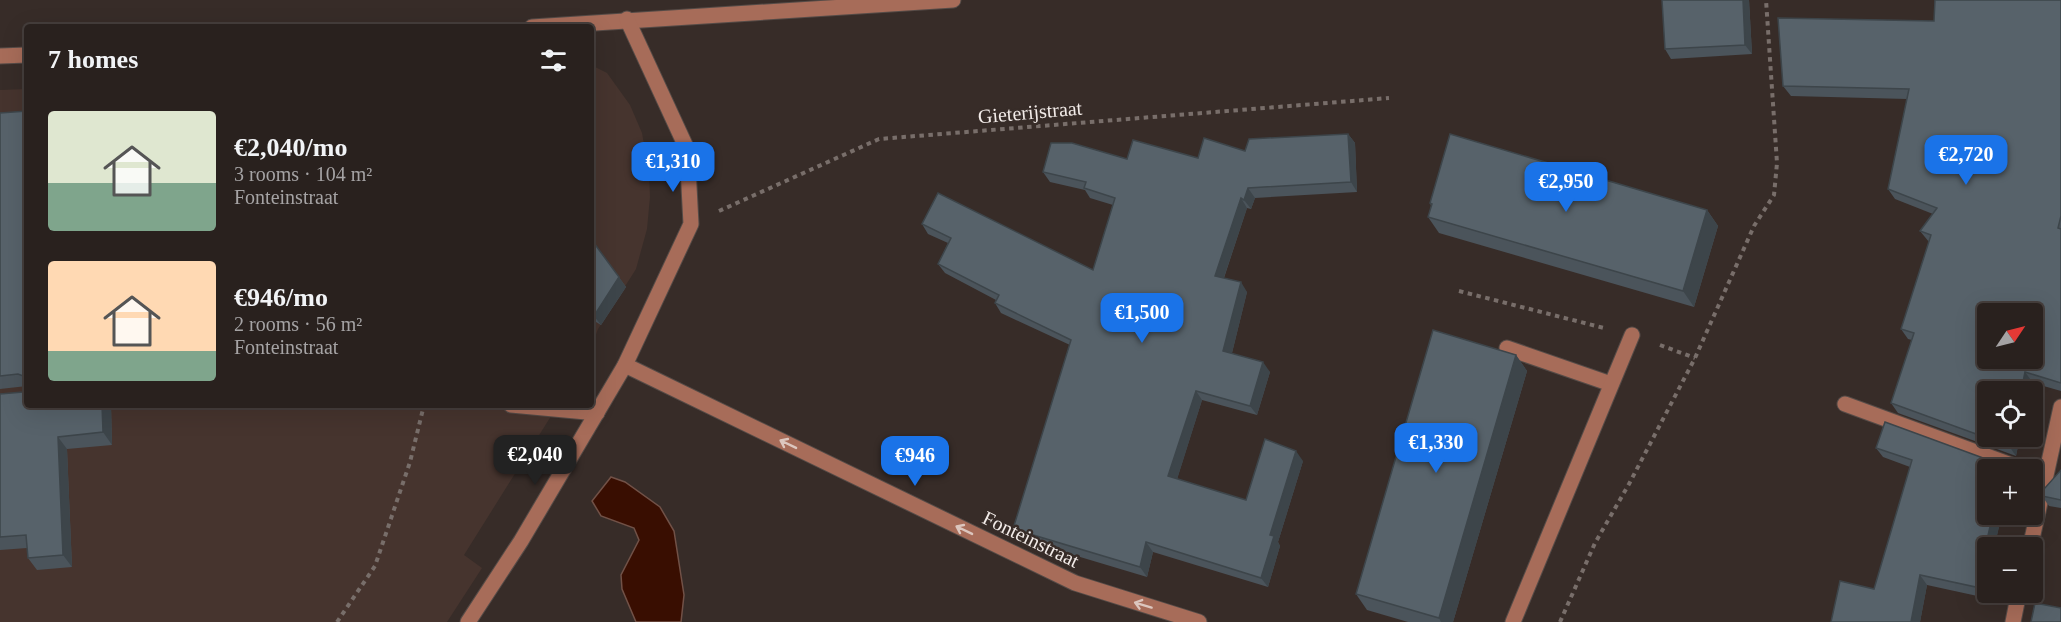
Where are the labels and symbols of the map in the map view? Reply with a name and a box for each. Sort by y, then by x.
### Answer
street label: Gieterijstraat [977,96,1083,129]
pin: €2,720 [1917,135,2015,186]
pin: €1,310 [624,142,722,193]
pin: €2,950 [1517,162,1615,213]
pin: €1,500 [1093,293,1191,344]
north arrow [1977,303,2043,369]
pin: €1,330 [1387,423,1485,474]
pin: €2,040 [486,435,584,486]
pin: €946 [879,436,951,487]
one-way arrow [780,438,798,450]
street label: Fonteinstraat [979,506,1083,572]
one-way arrow [955,523,973,535]
one-way arrow [1134,599,1153,610]

